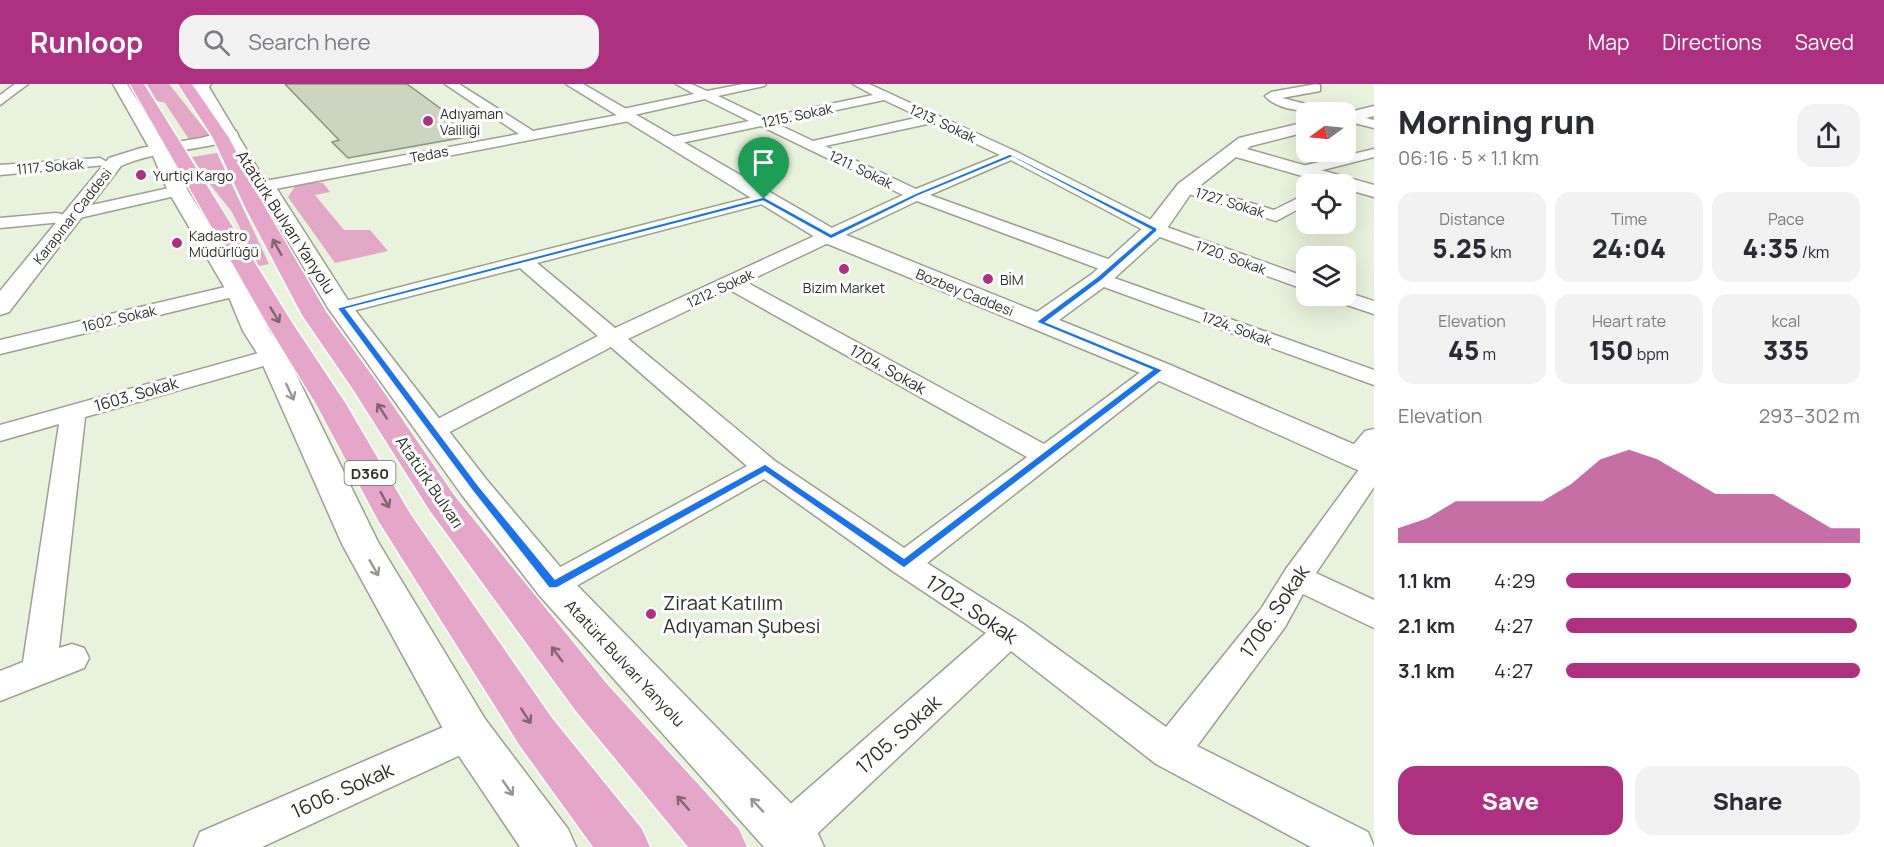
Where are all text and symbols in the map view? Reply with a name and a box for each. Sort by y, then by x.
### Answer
search box [179,15,599,69]
text: Runloop [30,23,143,61]
icon: search [200,26,233,59]
text: Search here [248,27,371,57]
text: Map [1588,28,1629,56]
text: Directions [1662,28,1762,56]
text: Saved [1795,28,1854,56]
street label: 1215. Sokak [760,98,835,132]
street label: 1213. Sokak [907,99,980,147]
text: Morning run [1398,99,1595,144]
north arrow [1296,102,1356,162]
map controls [1296,102,1356,306]
place label: Adıyaman Valiliği [440,104,503,139]
button: share [1797,104,1860,167]
marker: Adıyaman Valiliği [421,114,435,128]
pin [738,137,789,199]
street label: Tedas [408,141,450,167]
text: 06:16 · 5 × 1.1 km [1398,144,1539,171]
street label: 1211. Sokak [826,145,897,193]
street label: Atatürk Bulvarı Yanyolu [231,146,341,298]
icon: arrive [747,146,780,179]
street label: 1117. Sokak [16,154,85,178]
street label: Karapınar Caddesi [28,164,116,268]
place label: Yurtiçi Kargo [153,166,234,185]
marker: Yurtiçi Kargo [134,168,148,182]
button: locate [1296,174,1356,234]
street label: 1727. Sokak [1193,182,1268,222]
text: Distance [1439,208,1505,230]
text: Time [1611,208,1647,230]
text: Pace [1768,208,1804,230]
place label: Kadastro Müdürlüğü [189,226,259,261]
text: 5.25 [1432,230,1487,266]
text: 24:04 [1592,230,1666,266]
text: 4:35 [1743,230,1799,266]
street label: 1720. Sokak [1193,235,1270,279]
marker: Kadastro Müdürlüğü [170,236,184,250]
one-way arrow [271,238,282,256]
text: km [1487,241,1512,263]
text: /km [1799,241,1829,263]
button: layers [1296,246,1356,306]
marker: Bizim Market [837,262,851,276]
street label: 1212. Sokak [683,264,758,312]
street label: Bozbey Caddesi [913,264,1017,320]
place label: BİM [1000,270,1024,289]
marker: BİM [981,272,995,286]
place label: Bizim Market [803,278,886,297]
street label: 1602. Sokak [80,300,159,336]
one-way arrow [269,306,281,323]
street label: 1724. Sokak [1199,307,1276,350]
text: Elevation [1438,310,1506,332]
text: Heart rate [1592,310,1666,332]
text: kcal [1771,310,1801,332]
text: 45 [1448,332,1479,368]
text: 150 [1589,332,1633,368]
text: 335 [1763,332,1809,368]
street label: 1704. Sokak [846,339,931,400]
text: m [1479,343,1496,365]
text: bpm [1633,343,1669,365]
street label: 1603. Sokak [92,371,181,416]
one-way arrow [284,383,296,401]
text: Elevation [1398,402,1482,429]
text: 293–302 m [1759,402,1860,429]
one-way arrow [376,403,388,420]
street label: Atatürk Bulvarı [391,431,469,533]
road number: D360 [344,461,395,485]
one-way arrow [379,491,391,508]
street label: 1706. Sokak [1233,558,1316,663]
one-way arrow [368,559,380,576]
text: 1.1 km [1398,567,1451,594]
text: 4:29 [1494,567,1536,594]
street label: 1702. Sokak [921,568,1024,650]
place label: Ziraat Katılım Adıyaman Şubesi [663,589,820,639]
street label: Atatürk Bulvarı Yanyolu [560,595,690,731]
marker: Ziraat Katılım Adıyaman Şubesi [644,607,658,621]
text: 2.1 km [1398,612,1455,639]
text: 4:27 [1494,612,1533,639]
one-way arrow [551,646,564,662]
text: 3.1 km [1398,657,1455,684]
text: 4:27 [1494,657,1533,684]
street label: 1705. Sokak [850,688,947,779]
one-way arrow [519,708,532,725]
street label: 1606. Sokak [287,755,398,825]
button: Save [1398,766,1623,835]
button: Share [1635,766,1860,835]
one-way arrow [502,779,514,796]
one-way arrow [676,796,690,811]
one-way arrow [751,798,765,813]

